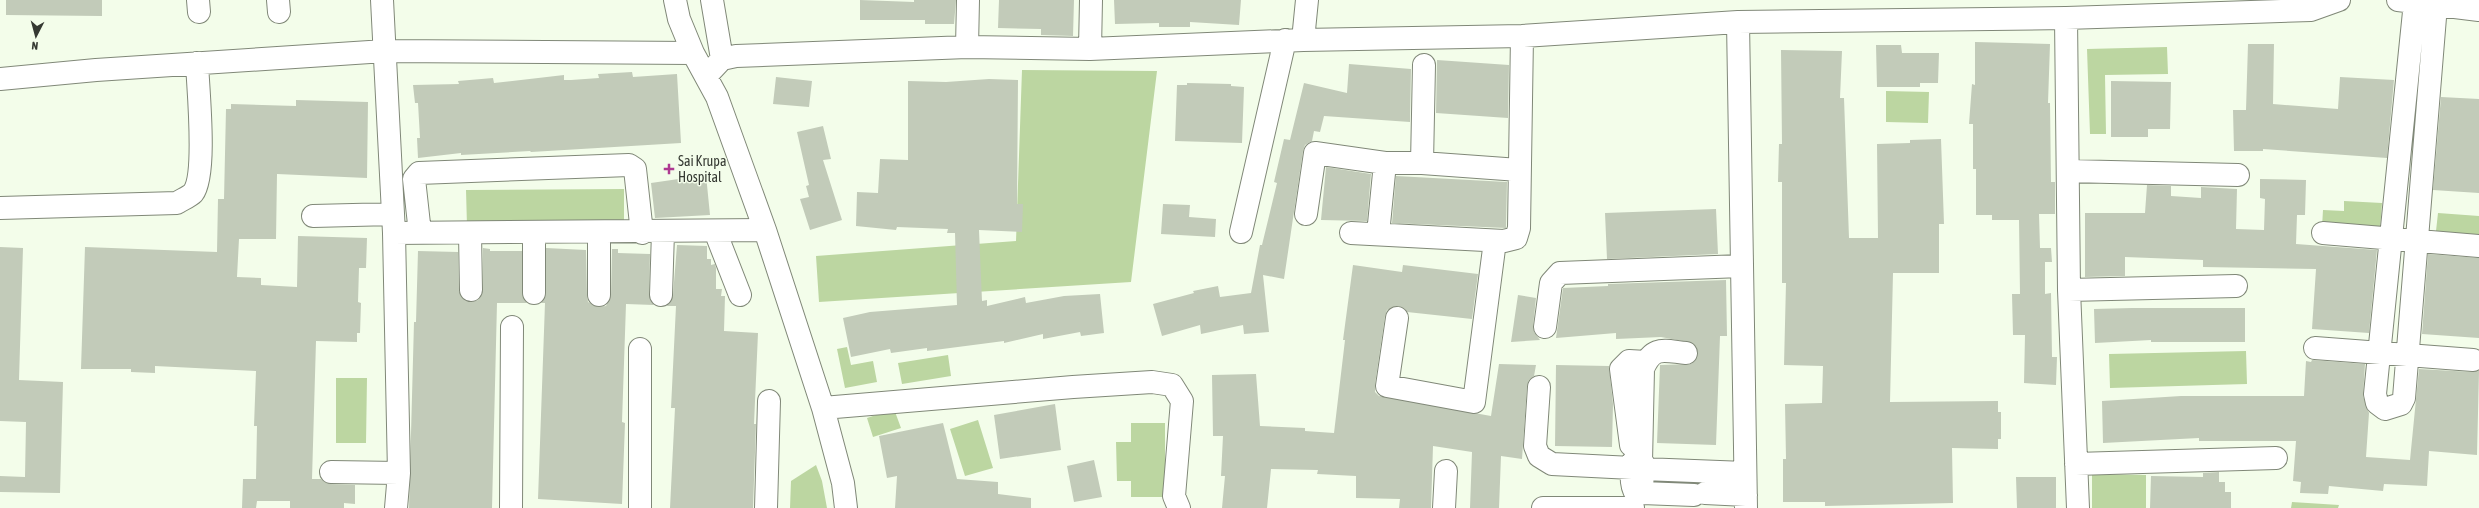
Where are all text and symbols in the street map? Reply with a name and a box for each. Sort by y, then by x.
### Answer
north arrow [16,16,56,56]
text: N [31,40,39,52]
place label: Sai Krupa Hospital [678,153,726,185]
marker: Sai Krupa Hospital [663,163,675,175]

